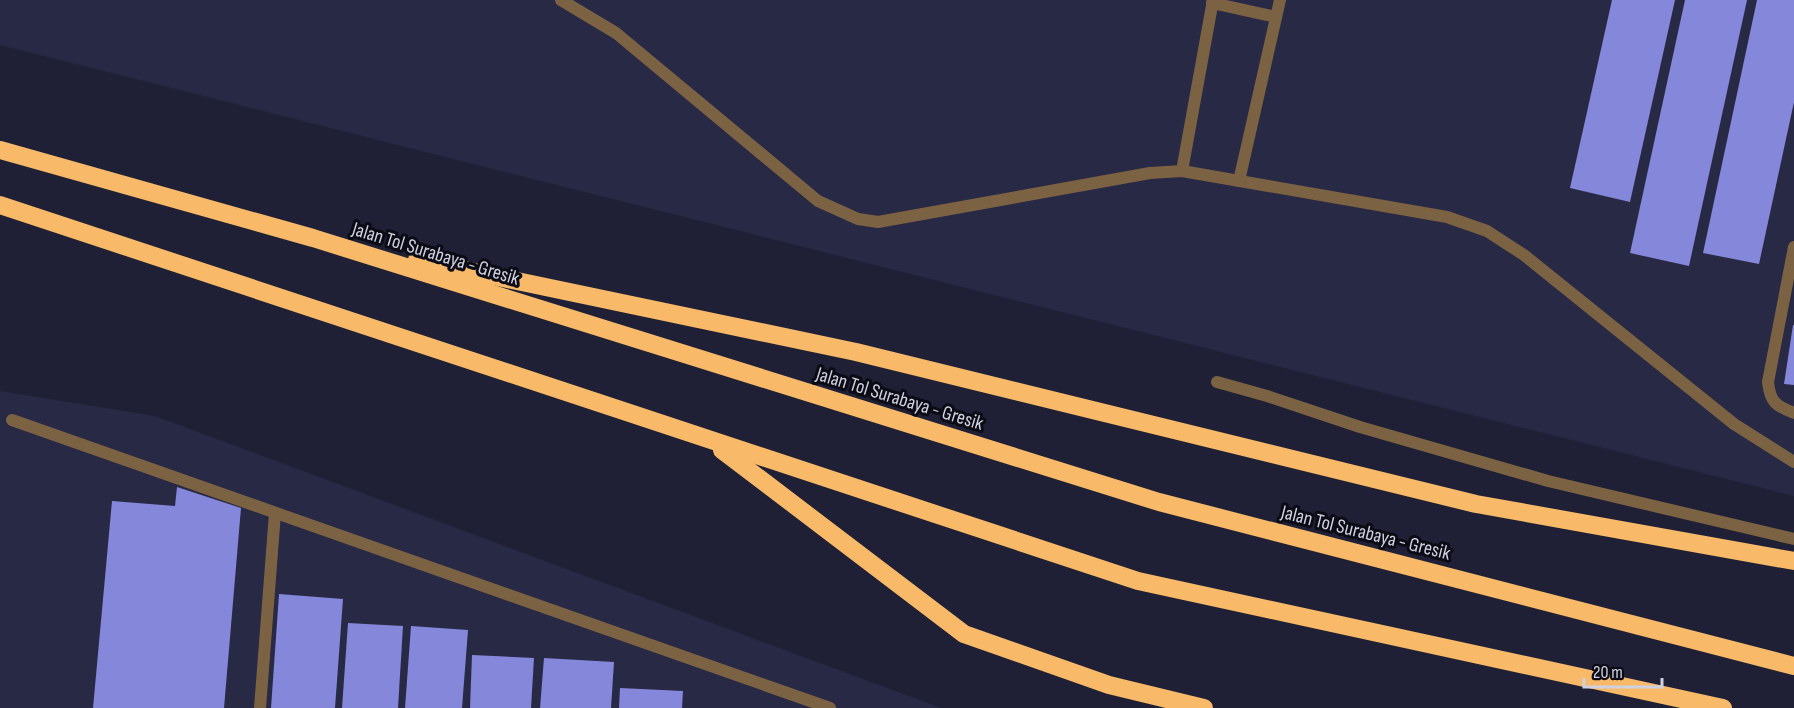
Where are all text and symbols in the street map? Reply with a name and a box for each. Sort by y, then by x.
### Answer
street label: Jalan Tol Surabaya - Gresik [348,217,523,291]
street label: Jalan Tol Surabaya - Gresik [812,362,987,436]
street label: Jalan Tol Surabaya - Gresik [1278,500,1453,566]
scale bar [1584,651,1662,689]
text: 20 m [1593,662,1623,683]

